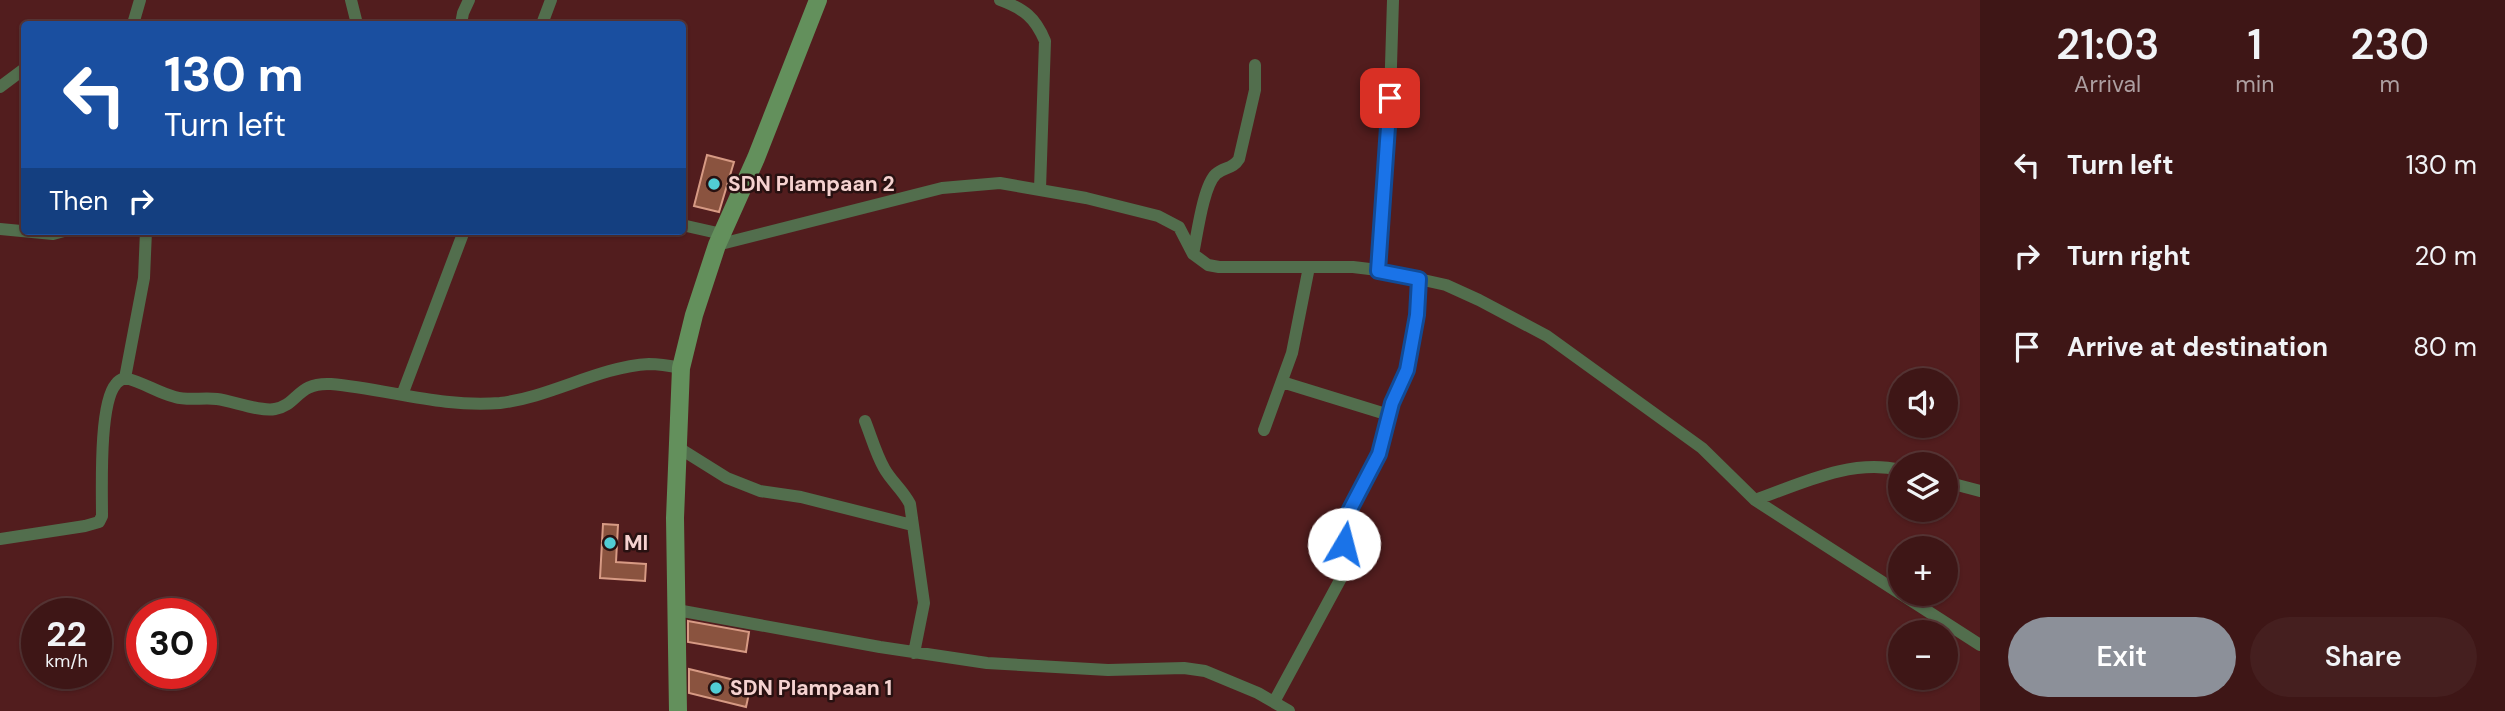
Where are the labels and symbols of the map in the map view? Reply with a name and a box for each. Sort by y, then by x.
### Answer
pin [1360,68,1420,128]
place label: SDN Plampaan 2 [728,170,895,198]
marker: SDN Plampaan 2 [706,176,722,192]
position arrow [1307,507,1381,581]
place label: MI [624,529,648,557]
marker: MI [602,535,618,551]
speed limit sign: 30 [126,598,217,689]
place label: SDN Plampaan 1 [730,674,892,702]
marker: SDN Plampaan 1 [708,680,724,696]

